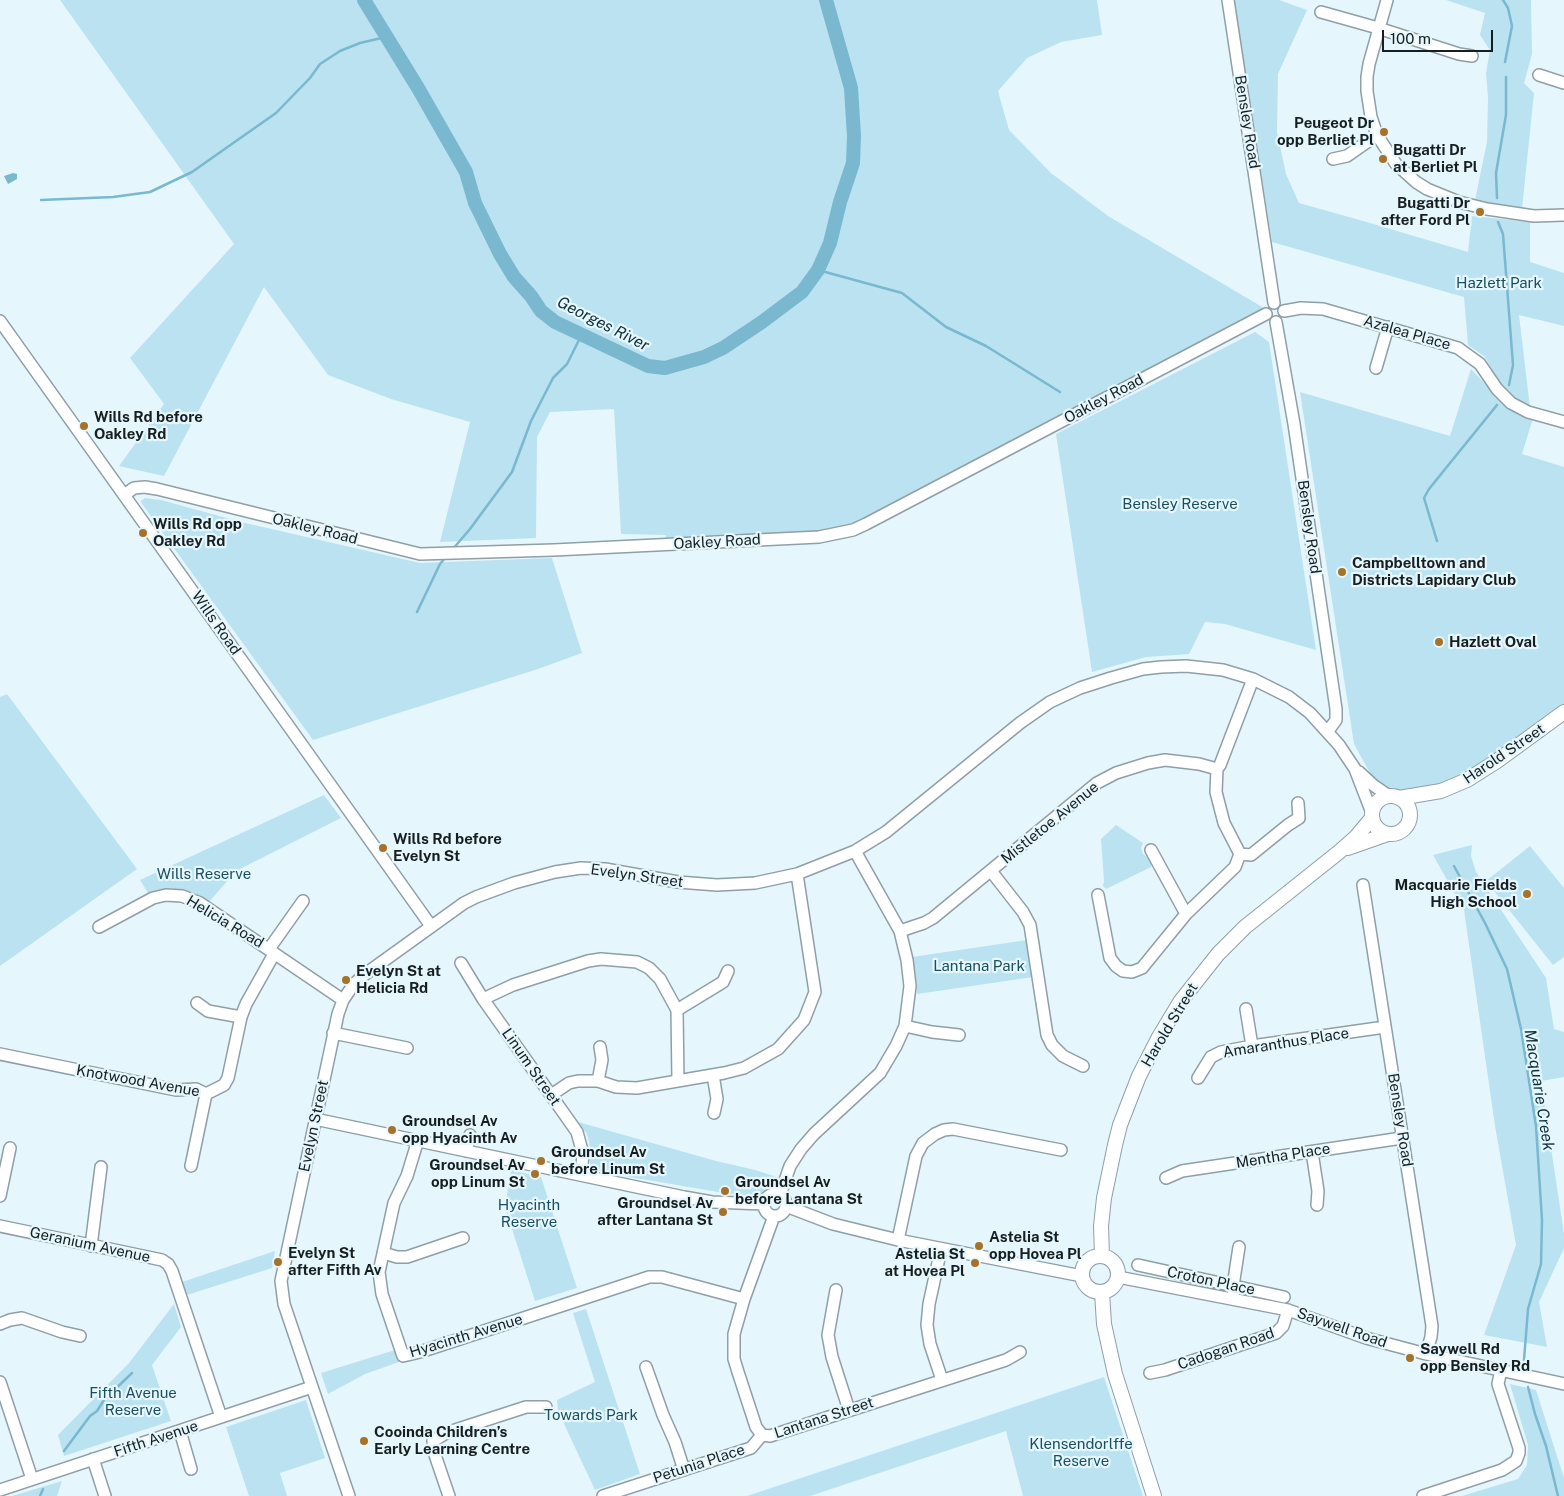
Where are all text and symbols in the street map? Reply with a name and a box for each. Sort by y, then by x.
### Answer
scale bar [1384,20,1495,52]
text: 100 m [1390,30,1431,47]
street label: Bensley Road [1231,74,1263,170]
place label: Peugeot Dr opp Berliet Pl [1277,114,1374,149]
marker: Peugeot Dr opp Berliet Pl [1378,126,1390,138]
place label: Bugatti Dr at Berliet Pl [1393,141,1478,176]
marker: Bugatti Dr at Berliet Pl [1377,153,1389,165]
place label: Bugatti Dr after Ford Pl [1381,194,1470,229]
marker: Bugatti Dr after Ford Pl [1474,206,1486,218]
park label: Hazlett Park [1456,274,1542,292]
water label: Georges River [554,293,652,355]
street label: Azalea Place [1361,312,1453,354]
street label: Oakley Road [1061,371,1147,427]
place label: Wills Rd before Oakley Rd [94,408,203,443]
marker: Wills Rd before Oakley Rd [78,420,90,432]
street label: Bensley Road [1294,479,1324,575]
park label: Bensley Reserve [1122,495,1238,513]
street label: Oakley Road [270,510,360,548]
place label: Wills Rd opp Oakley Rd [153,515,242,550]
marker: Wills Rd opp Oakley Rd [137,527,149,539]
street label: Oakley Road [673,531,761,553]
place label: Campbelltown and Districts Lapidary Club [1352,554,1516,589]
marker: Campbelltown and Districts Lapidary Club [1336,566,1348,578]
street label: Wills Road [188,588,244,658]
place label: Hazlett Oval [1449,633,1537,651]
marker: Hazlett Oval [1433,636,1445,648]
street label: Harold Street [1460,720,1548,788]
street label: Mistletoe Avenue [998,778,1102,868]
place label: Wills Rd before Evelyn St [393,830,502,865]
marker: Wills Rd before Evelyn St [377,842,389,854]
street label: Evelyn Street [590,861,684,891]
park label: Wills Reserve [157,865,251,883]
place label: Macquarie Fields High School [1394,876,1517,911]
marker: Macquarie Fields High School [1521,888,1533,900]
street label: Helicia Road [183,892,267,952]
park label: Lantana Park [933,957,1025,975]
place label: Evelyn St at Helicia Rd [356,962,441,997]
marker: Evelyn St at Helicia Rd [340,974,352,986]
street label: Harold Street [1138,980,1202,1070]
street label: Amaranthus Place [1222,1024,1350,1062]
street label: Linum Street [498,1025,564,1109]
water label: Macquarie Creek [1520,1028,1558,1152]
street label: Knotwood Avenue [75,1061,201,1101]
street label: Bensley Road [1384,1072,1416,1168]
street label: Evelyn Street [295,1078,333,1174]
place label: Groundsel Av opp Hyacinth Av [402,1112,517,1147]
marker: Groundsel Av opp Hyacinth Av [386,1124,398,1136]
street label: Mentha Place [1235,1140,1331,1172]
place label: Groundsel Av before Linum St [551,1143,665,1178]
marker: Groundsel Av before Linum St [535,1155,547,1167]
place label: Groundsel Av opp Linum St [429,1156,525,1191]
marker: Groundsel Av opp Linum St [529,1168,541,1180]
place label: Groundsel Av before Lantana St [735,1173,863,1208]
marker: Groundsel Av before Lantana St [719,1185,731,1197]
place label: Groundsel Av after Lantana St [597,1194,713,1229]
park label: Hyacinth Reserve [498,1196,560,1231]
marker: Groundsel Av after Lantana St [717,1206,729,1218]
street label: Geranium Avenue [28,1223,152,1267]
place label: Astelia St opp Hovea Pl [989,1228,1082,1263]
marker: Astelia St opp Hovea Pl [973,1240,985,1252]
place label: Evelyn St after Fifth Av [288,1244,381,1279]
place label: Astelia St at Hovea Pl [885,1245,965,1280]
marker: Evelyn St after Fifth Av [272,1256,284,1268]
marker: Astelia St at Hovea Pl [969,1257,981,1269]
street label: Croton Place [1165,1263,1257,1299]
street label: Saywell Road [1294,1304,1390,1352]
street label: Hyacinth Avenue [407,1310,525,1362]
street label: Cadogan Road [1175,1324,1277,1374]
place label: Saywell Rd opp Bensley Rd [1420,1340,1530,1375]
marker: Saywell Rd opp Bensley Rd [1404,1352,1416,1364]
park label: Fifth Avenue Reserve [89,1384,177,1419]
street label: Lantana Street [772,1393,876,1443]
park label: Towards Park [544,1406,638,1424]
street label: Fifth Avenue [111,1417,201,1461]
place label: Cooinda Children’s Early Learning Centre [374,1423,530,1458]
marker: Cooinda Children’s Early Learning Centre [358,1435,370,1447]
park label: Klensendorlffe Reserve [1029,1435,1133,1470]
street label: Petunia Place [651,1441,747,1487]

